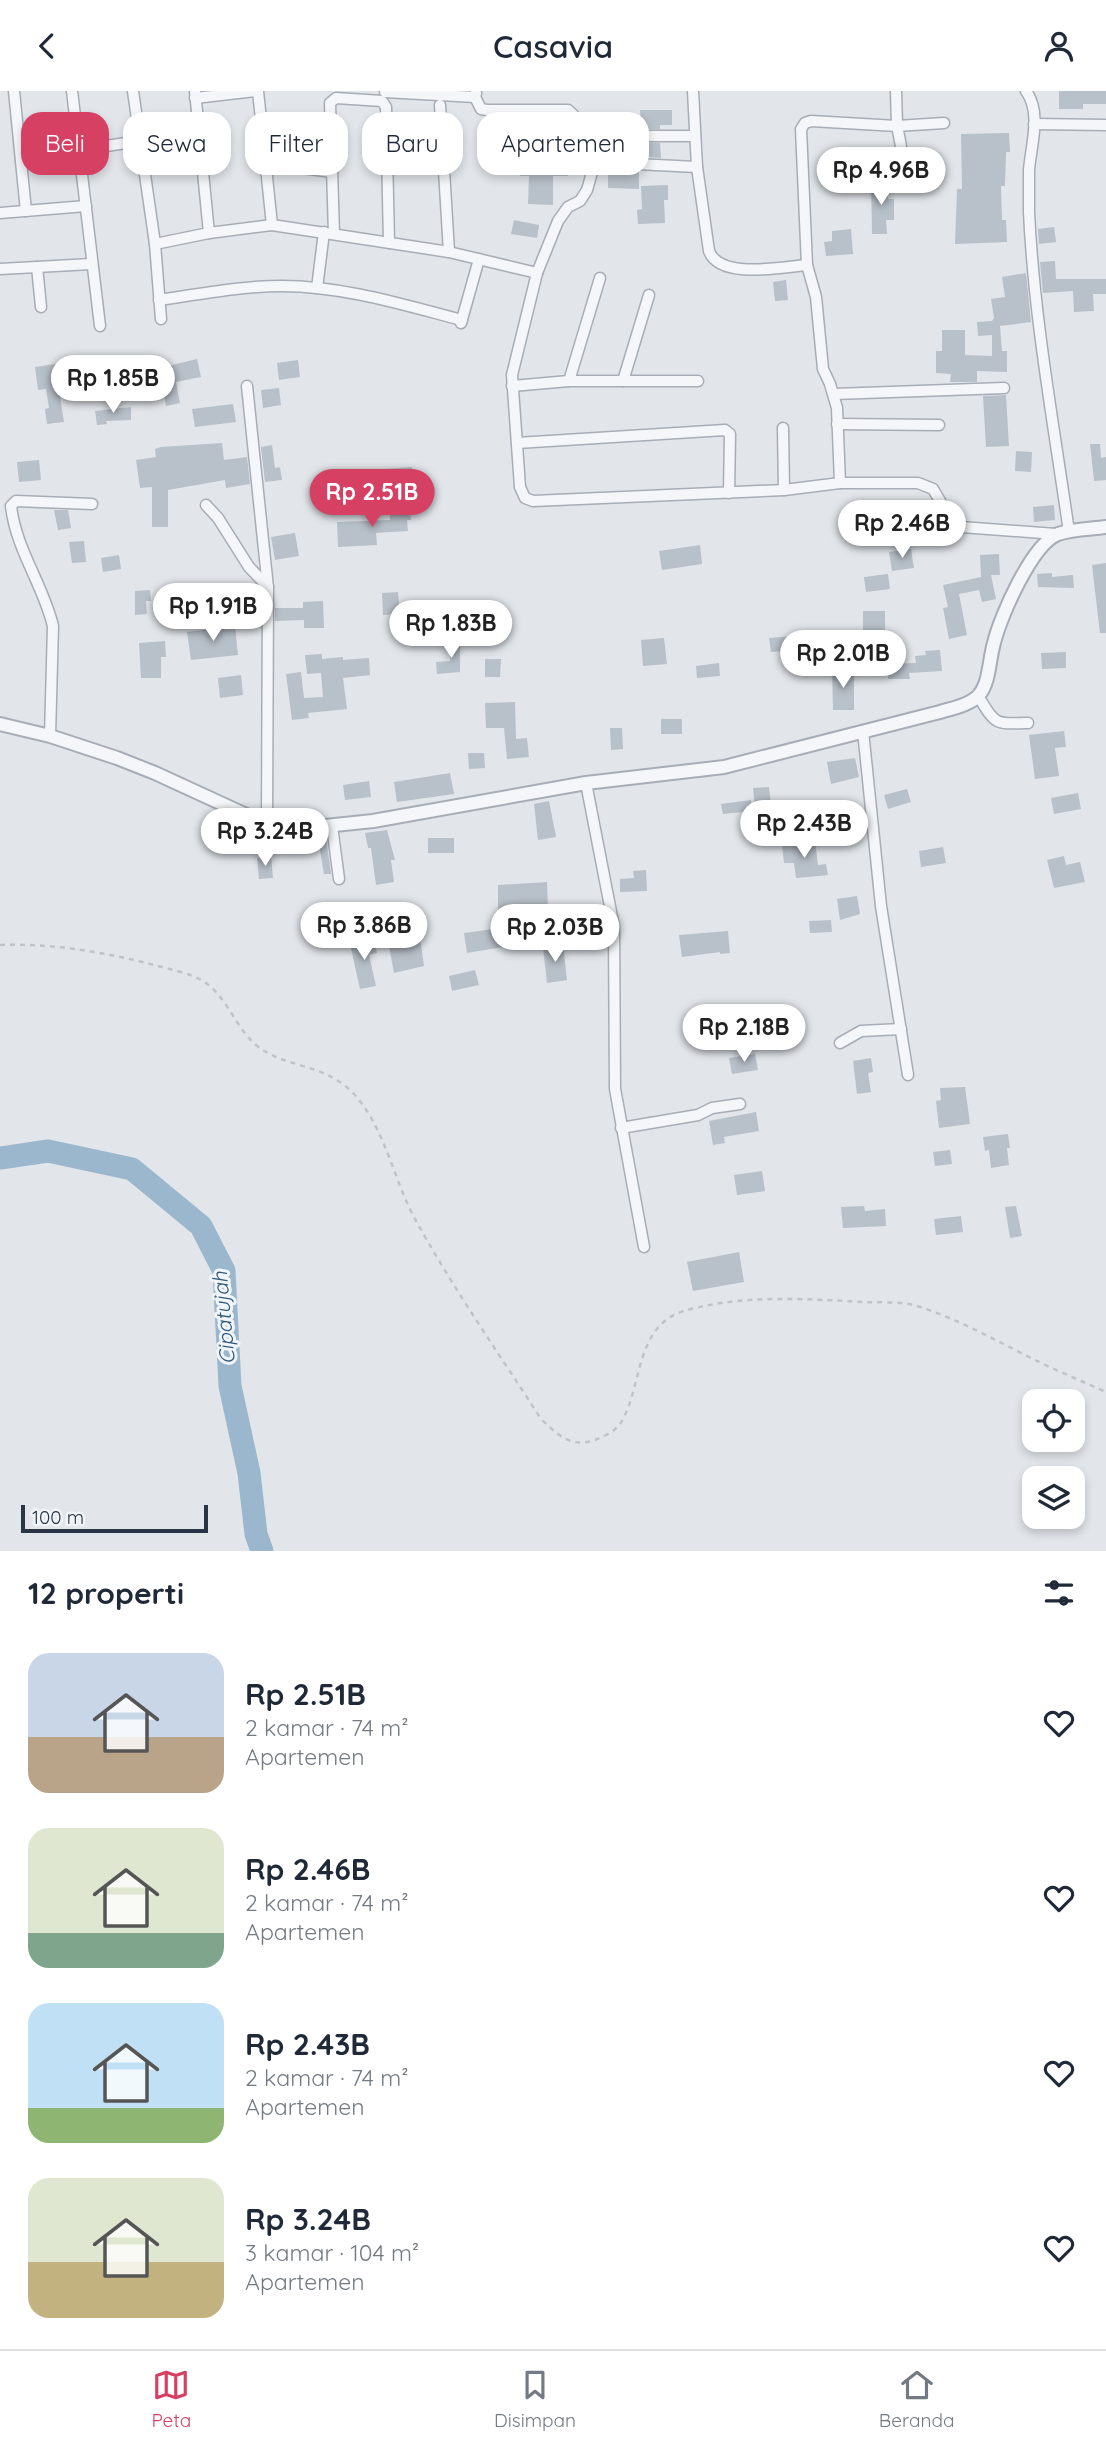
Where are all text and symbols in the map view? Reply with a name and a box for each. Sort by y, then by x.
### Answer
text: Casavia [493,26,613,66]
icon: back [28,27,66,65]
icon: person [1040,27,1078,65]
chip: Beli [21,112,109,175]
chip: Sewa [123,112,231,175]
chip: Filter [245,112,348,175]
chip: Baru [362,112,463,175]
chip: Apartemen [477,112,649,175]
pin: Rp 4.96B [809,148,953,207]
text: Rp 4.96B [833,155,929,184]
pin: Rp 1.85B [41,355,185,415]
text: Rp 1.85B [67,363,159,392]
pin: Rp 2.51B [300,469,444,529]
text: Rp 2.51B [326,477,418,506]
pin: Rp 2.46B [830,501,974,560]
text: Rp 2.46B [854,508,950,537]
pin: Rp 1.91B [141,583,285,643]
text: Rp 1.91B [169,591,257,620]
pin: Rp 1.83B [379,601,523,660]
text: Rp 1.83B [405,608,497,637]
pin: Rp 2.01B [771,631,915,690]
text: Rp 2.01B [796,638,890,667]
pin: Rp 2.43B [732,801,876,860]
text: Rp 2.43B [756,808,852,837]
pin: Rp 3.24B [193,809,337,868]
text: Rp 3.24B [217,816,313,845]
pin: Rp 3.86B [292,903,436,962]
pin: Rp 2.03B [483,905,627,964]
text: Rp 3.86B [316,910,412,939]
text: Rp 2.03B [506,912,604,941]
pin: Rp 2.18B [672,1005,816,1064]
text: Rp 2.18B [699,1012,789,1041]
water label: Cipatujah [206,1270,240,1366]
map controls [1022,1389,1085,1529]
button: locate [1022,1389,1085,1452]
button: layers [1022,1466,1085,1529]
scale bar [21,1502,208,1534]
text: 100 m [32,1505,84,1529]
text: 12 properti [28,1574,184,1612]
icon: filters [1040,1574,1078,1612]
text: Rp 2.51B [245,1675,366,1713]
icon: home [84,1681,168,1765]
icon: heart [1040,1704,1078,1742]
text: 2 kamar · 74 m² [245,1713,409,1742]
text: Apartemen [245,1742,365,1771]
text: Rp 2.46B [245,1850,370,1888]
icon: home [84,1856,168,1940]
icon: heart [1040,1879,1078,1917]
text: 2 kamar · 74 m² [245,1888,409,1917]
text: Apartemen [245,1917,365,1946]
text: Rp 2.43B [245,2025,370,2063]
icon: home [84,2031,168,2115]
icon: heart [1040,2054,1078,2092]
text: 2 kamar · 74 m² [245,2063,409,2092]
text: Apartemen [245,2092,365,2121]
text: Rp 3.24B [245,2200,371,2238]
icon: home [84,2206,168,2290]
icon: heart [1040,2229,1078,2267]
text: 3 kamar · 104 m² [245,2238,419,2267]
text: Apartemen [245,2267,365,2296]
tab: Peta [151,2366,191,2432]
tab: Disimpan [494,2366,576,2432]
tab: Beranda [879,2366,955,2432]

